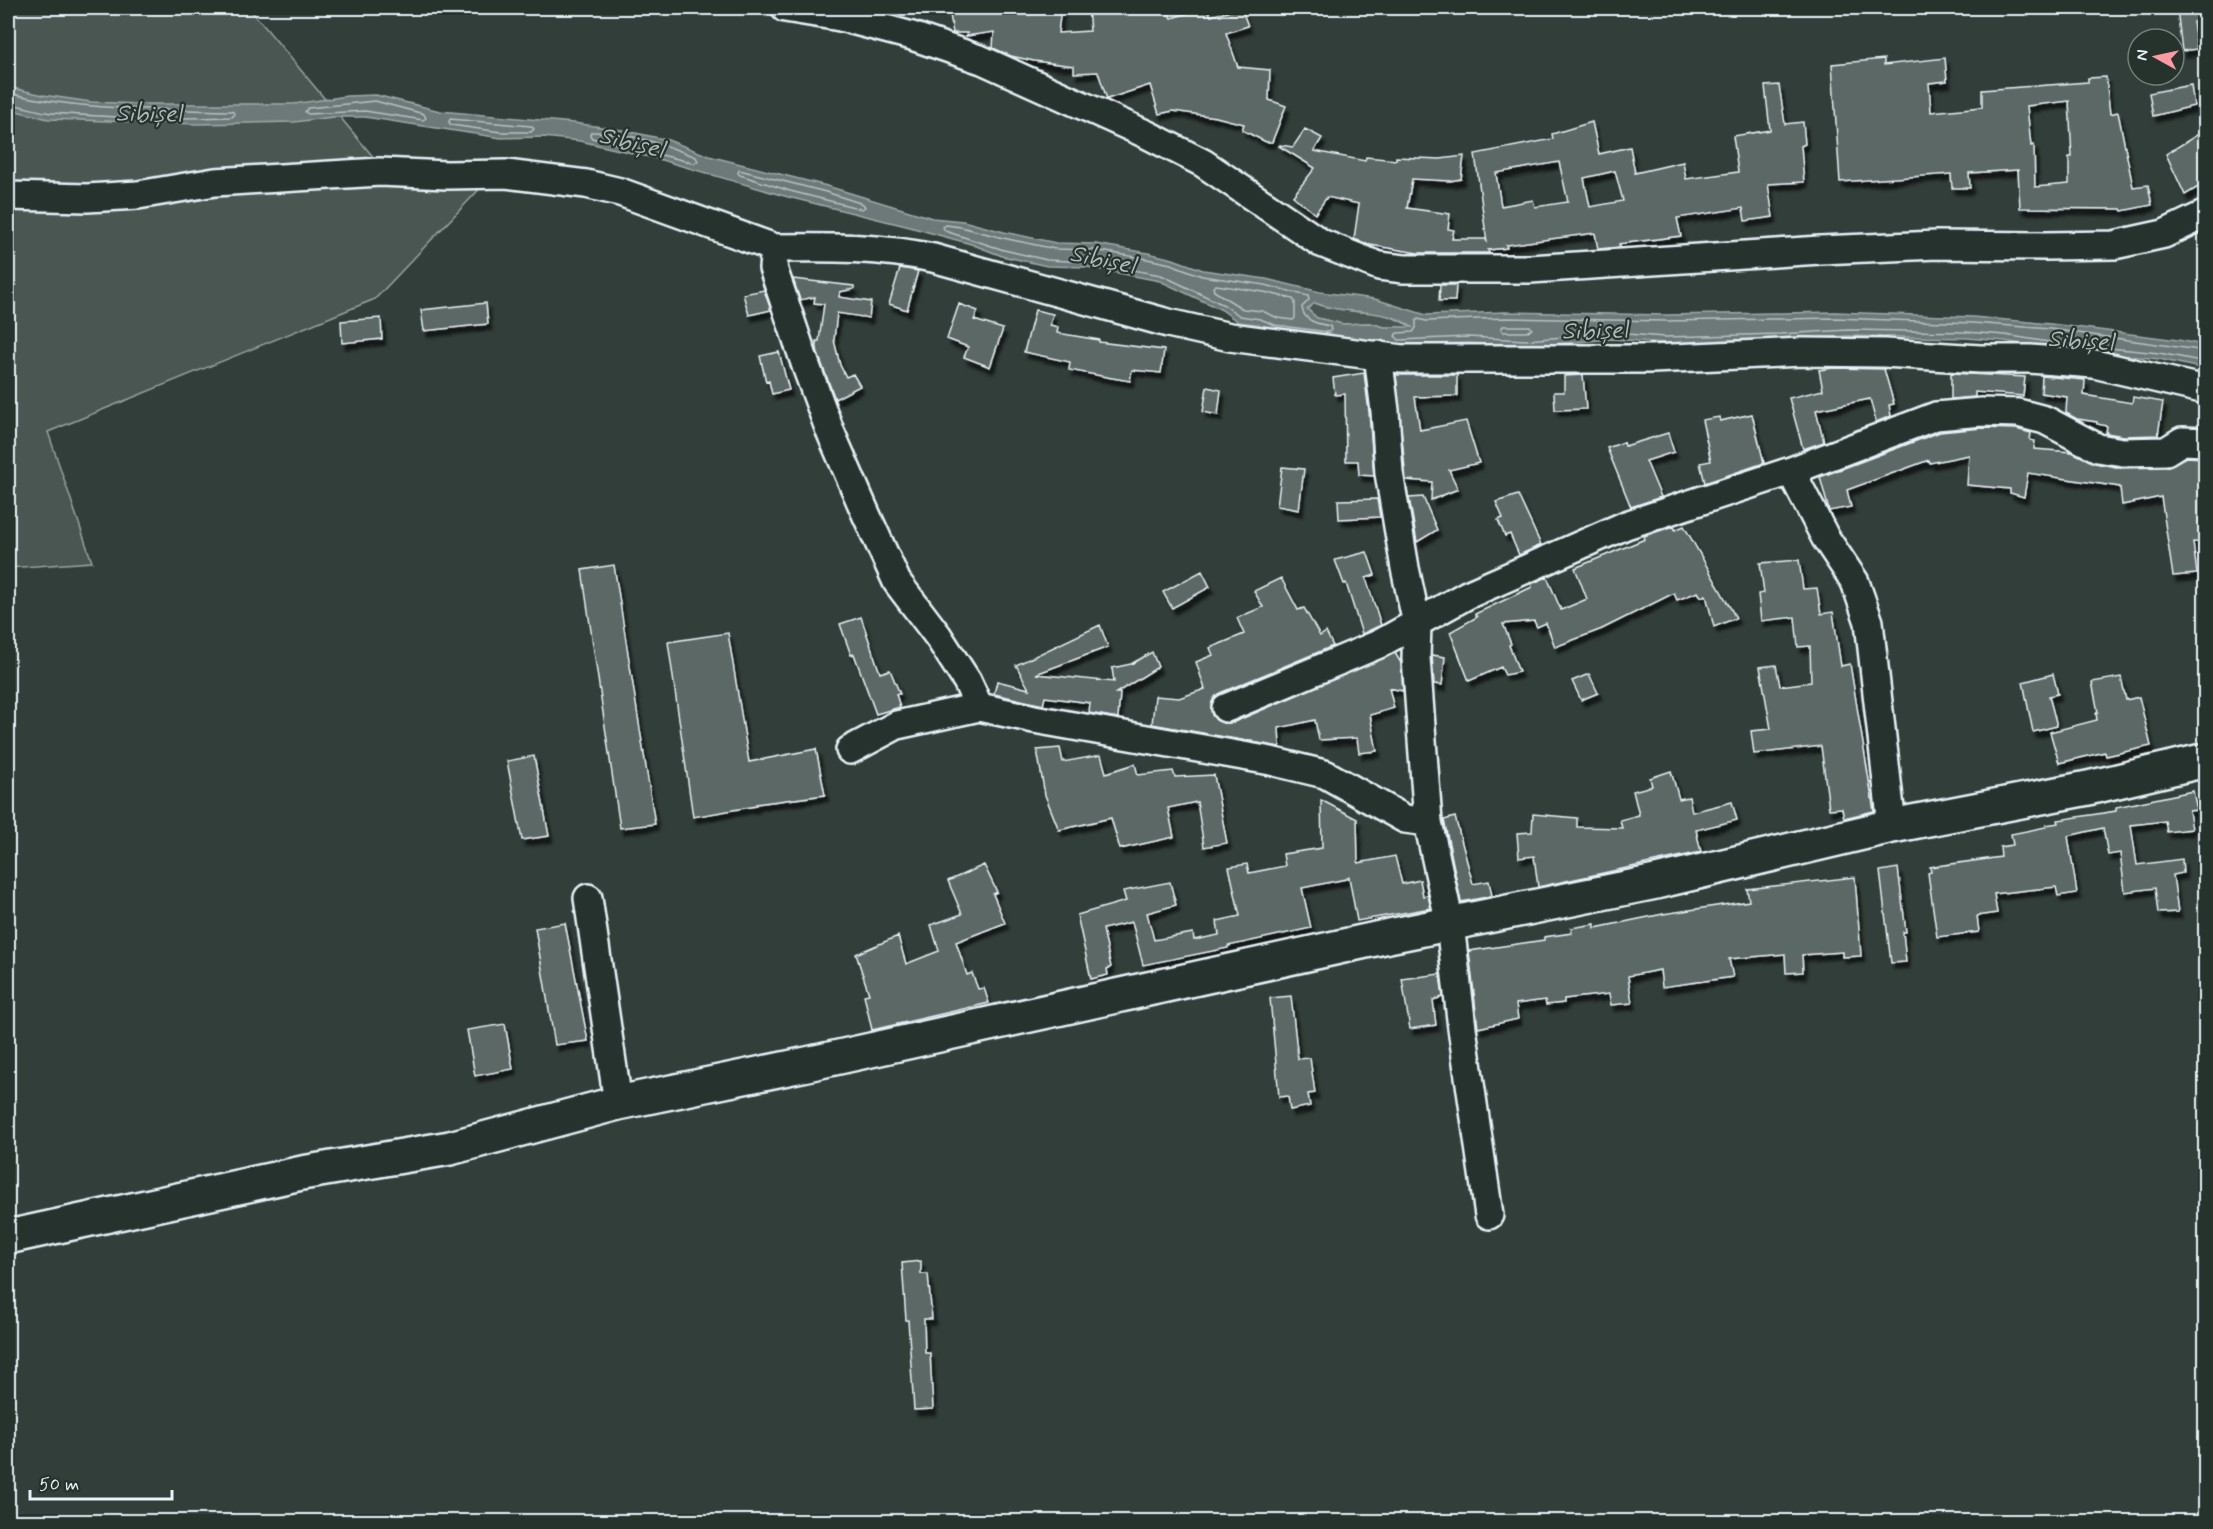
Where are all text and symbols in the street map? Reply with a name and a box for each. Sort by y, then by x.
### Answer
north arrow [2126,27,2186,87]
text: N [2131,48,2154,62]
water label: Sibișel [115,98,185,131]
water label: Sibișel [595,120,670,167]
water label: Sibișel [1067,238,1141,283]
water label: Sibișel [1561,315,1631,348]
water label: Sibișel [2046,324,2117,359]
scale bar [30,1463,172,1501]
text: 50 m [39,1473,79,1497]

